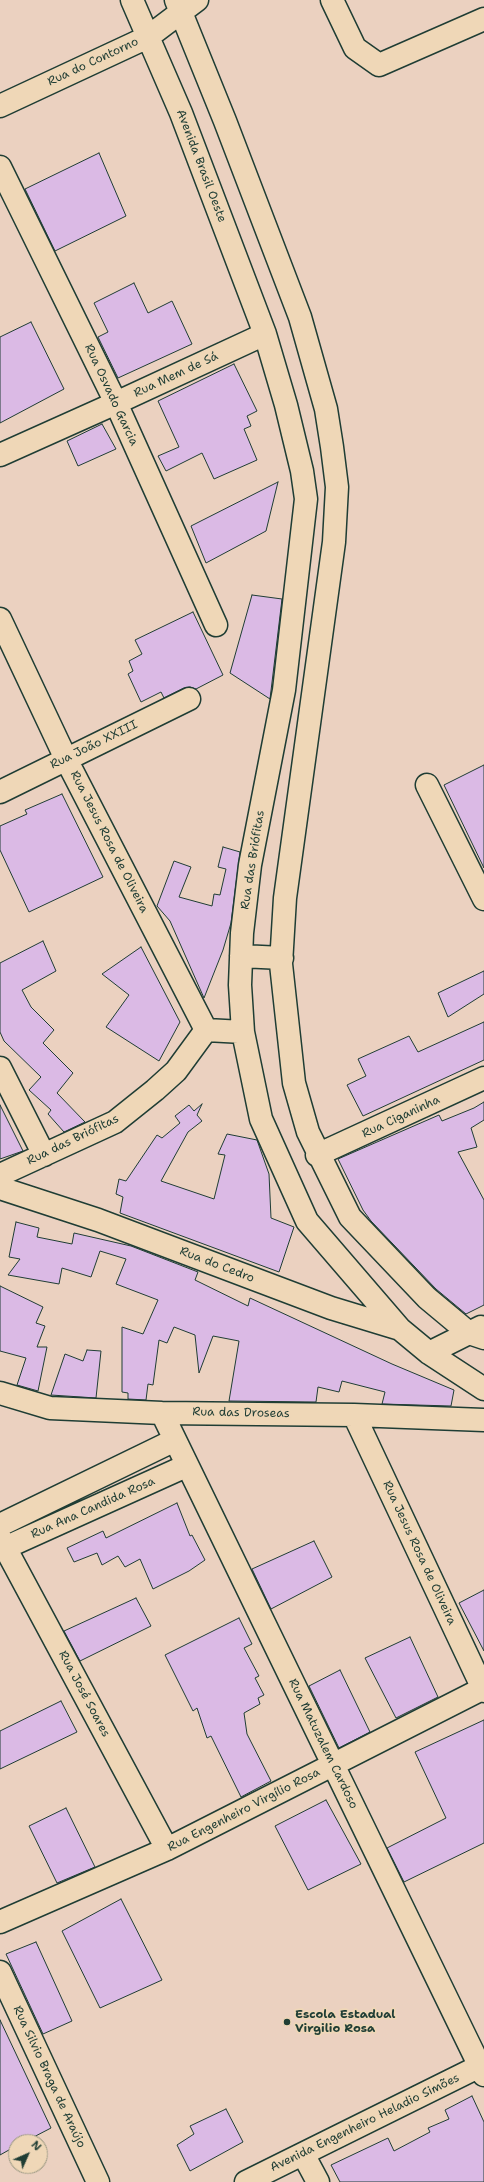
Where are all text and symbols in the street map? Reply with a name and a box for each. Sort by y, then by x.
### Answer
street label: Rua do Contorno [45,35,141,89]
street label: Avenida Brasil Oeste [173,108,229,224]
street label: Rua Osvado Garcia [81,342,141,448]
street label: Rua Mem de Sá [132,349,220,401]
street label: Rua João XXIII [48,718,140,772]
street label: Rua Jesus Rosa de Oliveira [67,769,151,915]
street label: Rua das Briófitas [238,809,268,911]
street label: Rua Ciganinha [360,1093,442,1141]
street label: Rua das Briófitas [25,1112,121,1168]
street label: Rua do Cedro [178,1244,256,1286]
street label: Rua das Droseas [192,1405,290,1421]
street label: Rua Ana Candida Rosa [29,1474,157,1542]
street label: Rua Jesus Rosa de Oliveira [379,1479,459,1627]
street label: Rua José Soares [55,1648,113,1740]
street label: Rua Matuzalem Cardoso [285,1677,361,1811]
street label: Rua Engenheiro Virgílio Rosa [165,1765,323,1855]
street label: Rua Silvio Braga de Araújo [10,2004,88,2150]
place label: Escola Estadual Virgilio Rosa [295,2008,395,2036]
marker: Escola Estadual Virgilio Rosa [282,2017,292,2027]
street label: Avenida Engenheiro Heladio Simões [268,2071,462,2175]
north arrow [8,2134,48,2174]
text: N [28,2137,45,2154]

